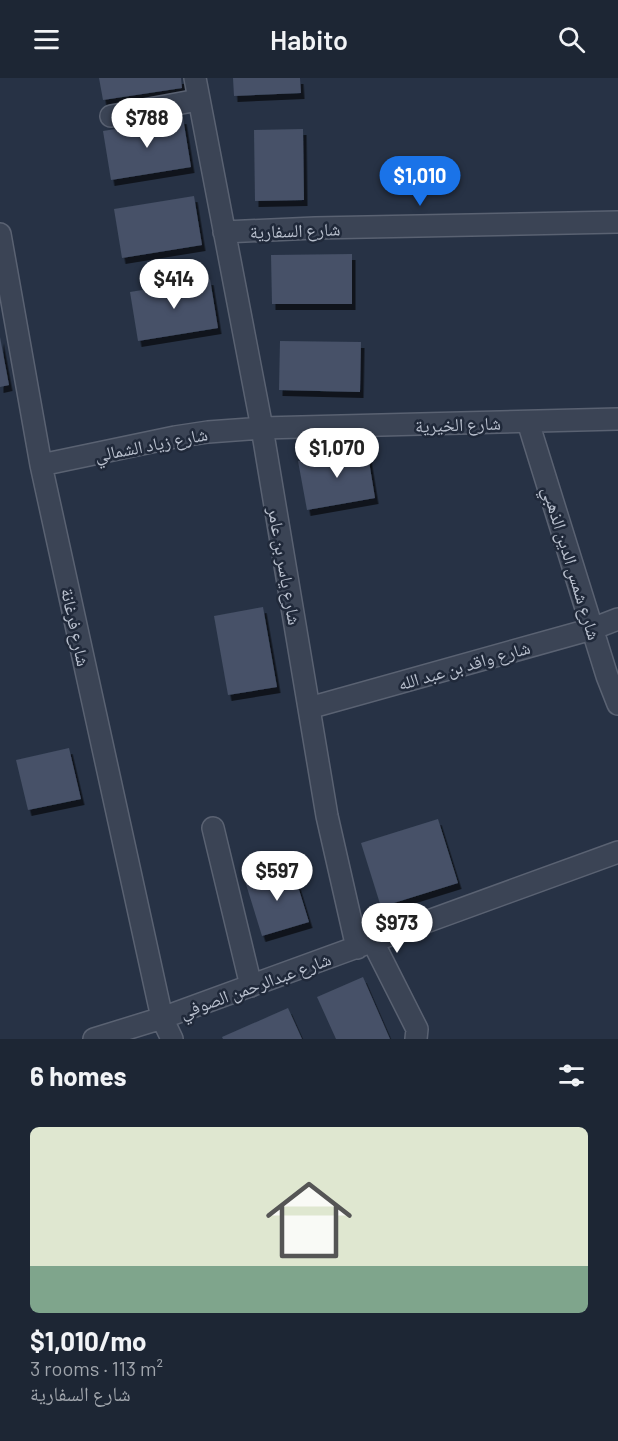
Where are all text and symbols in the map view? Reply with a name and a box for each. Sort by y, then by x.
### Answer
icon: menu [30,23,63,56]
text: Habito [270,23,348,55]
icon: search [555,23,588,56]
pin: $788 [111,98,183,149]
text: $788 [126,105,169,129]
pin: $1,010 [371,156,469,207]
text: $1,010 [394,163,446,187]
street label: شارع السفارية [249,217,341,244]
pin: $414 [138,259,210,310]
text: $414 [154,266,194,290]
street label: شارع الخيرية [415,412,501,437]
street label: شارع زياد الشمالي [93,422,210,470]
pin: $1,070 [288,428,386,479]
text: $1,070 [309,435,365,459]
street label: شارع شمس الدين الذهبي [534,484,606,644]
street label: شارع ياسر بن عامر [263,504,306,627]
street label: شارع فرغانة [56,586,95,668]
street label: شارع واقد بن عبد الله [395,636,533,695]
pin: $597 [241,851,313,902]
text: $597 [256,858,298,882]
pin: $973 [361,903,433,954]
text: $973 [376,910,418,934]
street label: شارع عبدالرحمن الصوفي [176,947,335,1027]
icon: filters [555,1059,588,1092]
text: 6 homes [30,1060,127,1091]
icon: home [255,1166,363,1274]
text: $1,010/mo [30,1325,147,1356]
text: 3 rooms · 113 m² [30,1356,163,1380]
text: شارع السفارية [30,1381,131,1405]

